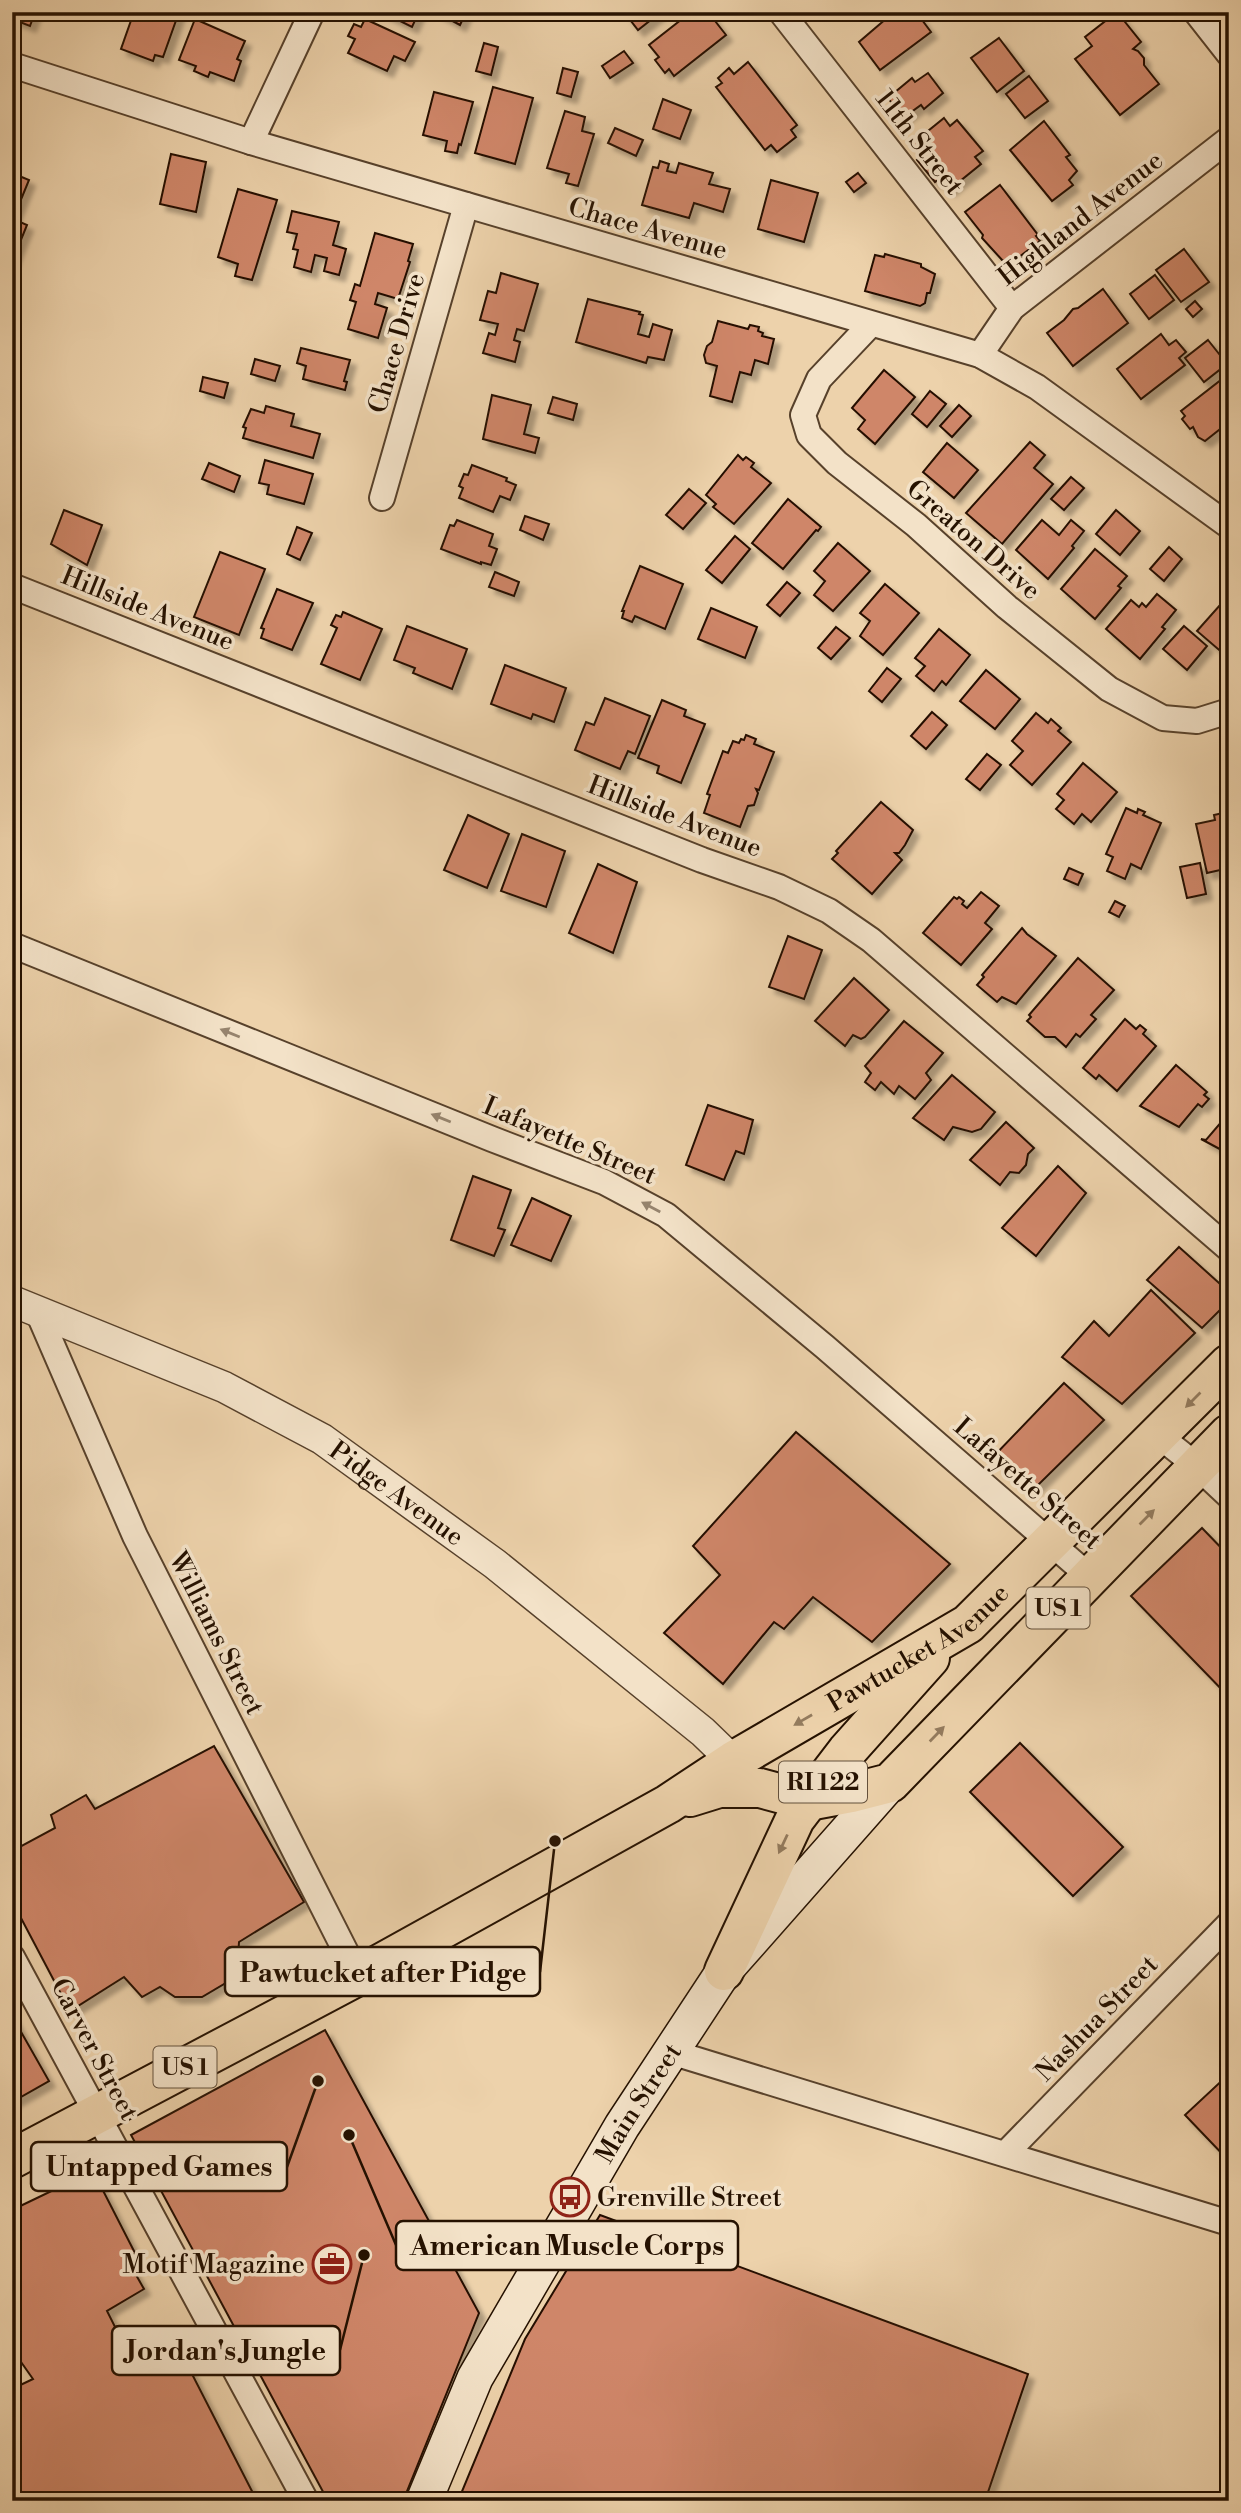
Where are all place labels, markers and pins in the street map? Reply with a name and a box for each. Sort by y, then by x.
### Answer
callout: Pawtucket after Pidge [225,1947,540,1996]
callout: Untapped Games [31,2142,287,2191]
bus stop icon: Grenville Street [549,2176,591,2218]
place label: Grenville Street [597,2182,782,2214]
callout: American Muscle Corps [396,2221,738,2270]
office icon: Motif Magazine [311,2243,353,2285]
place label: Motif Magazine [123,2249,305,2281]
callout: Jordan's Jungle [112,2326,340,2375]

